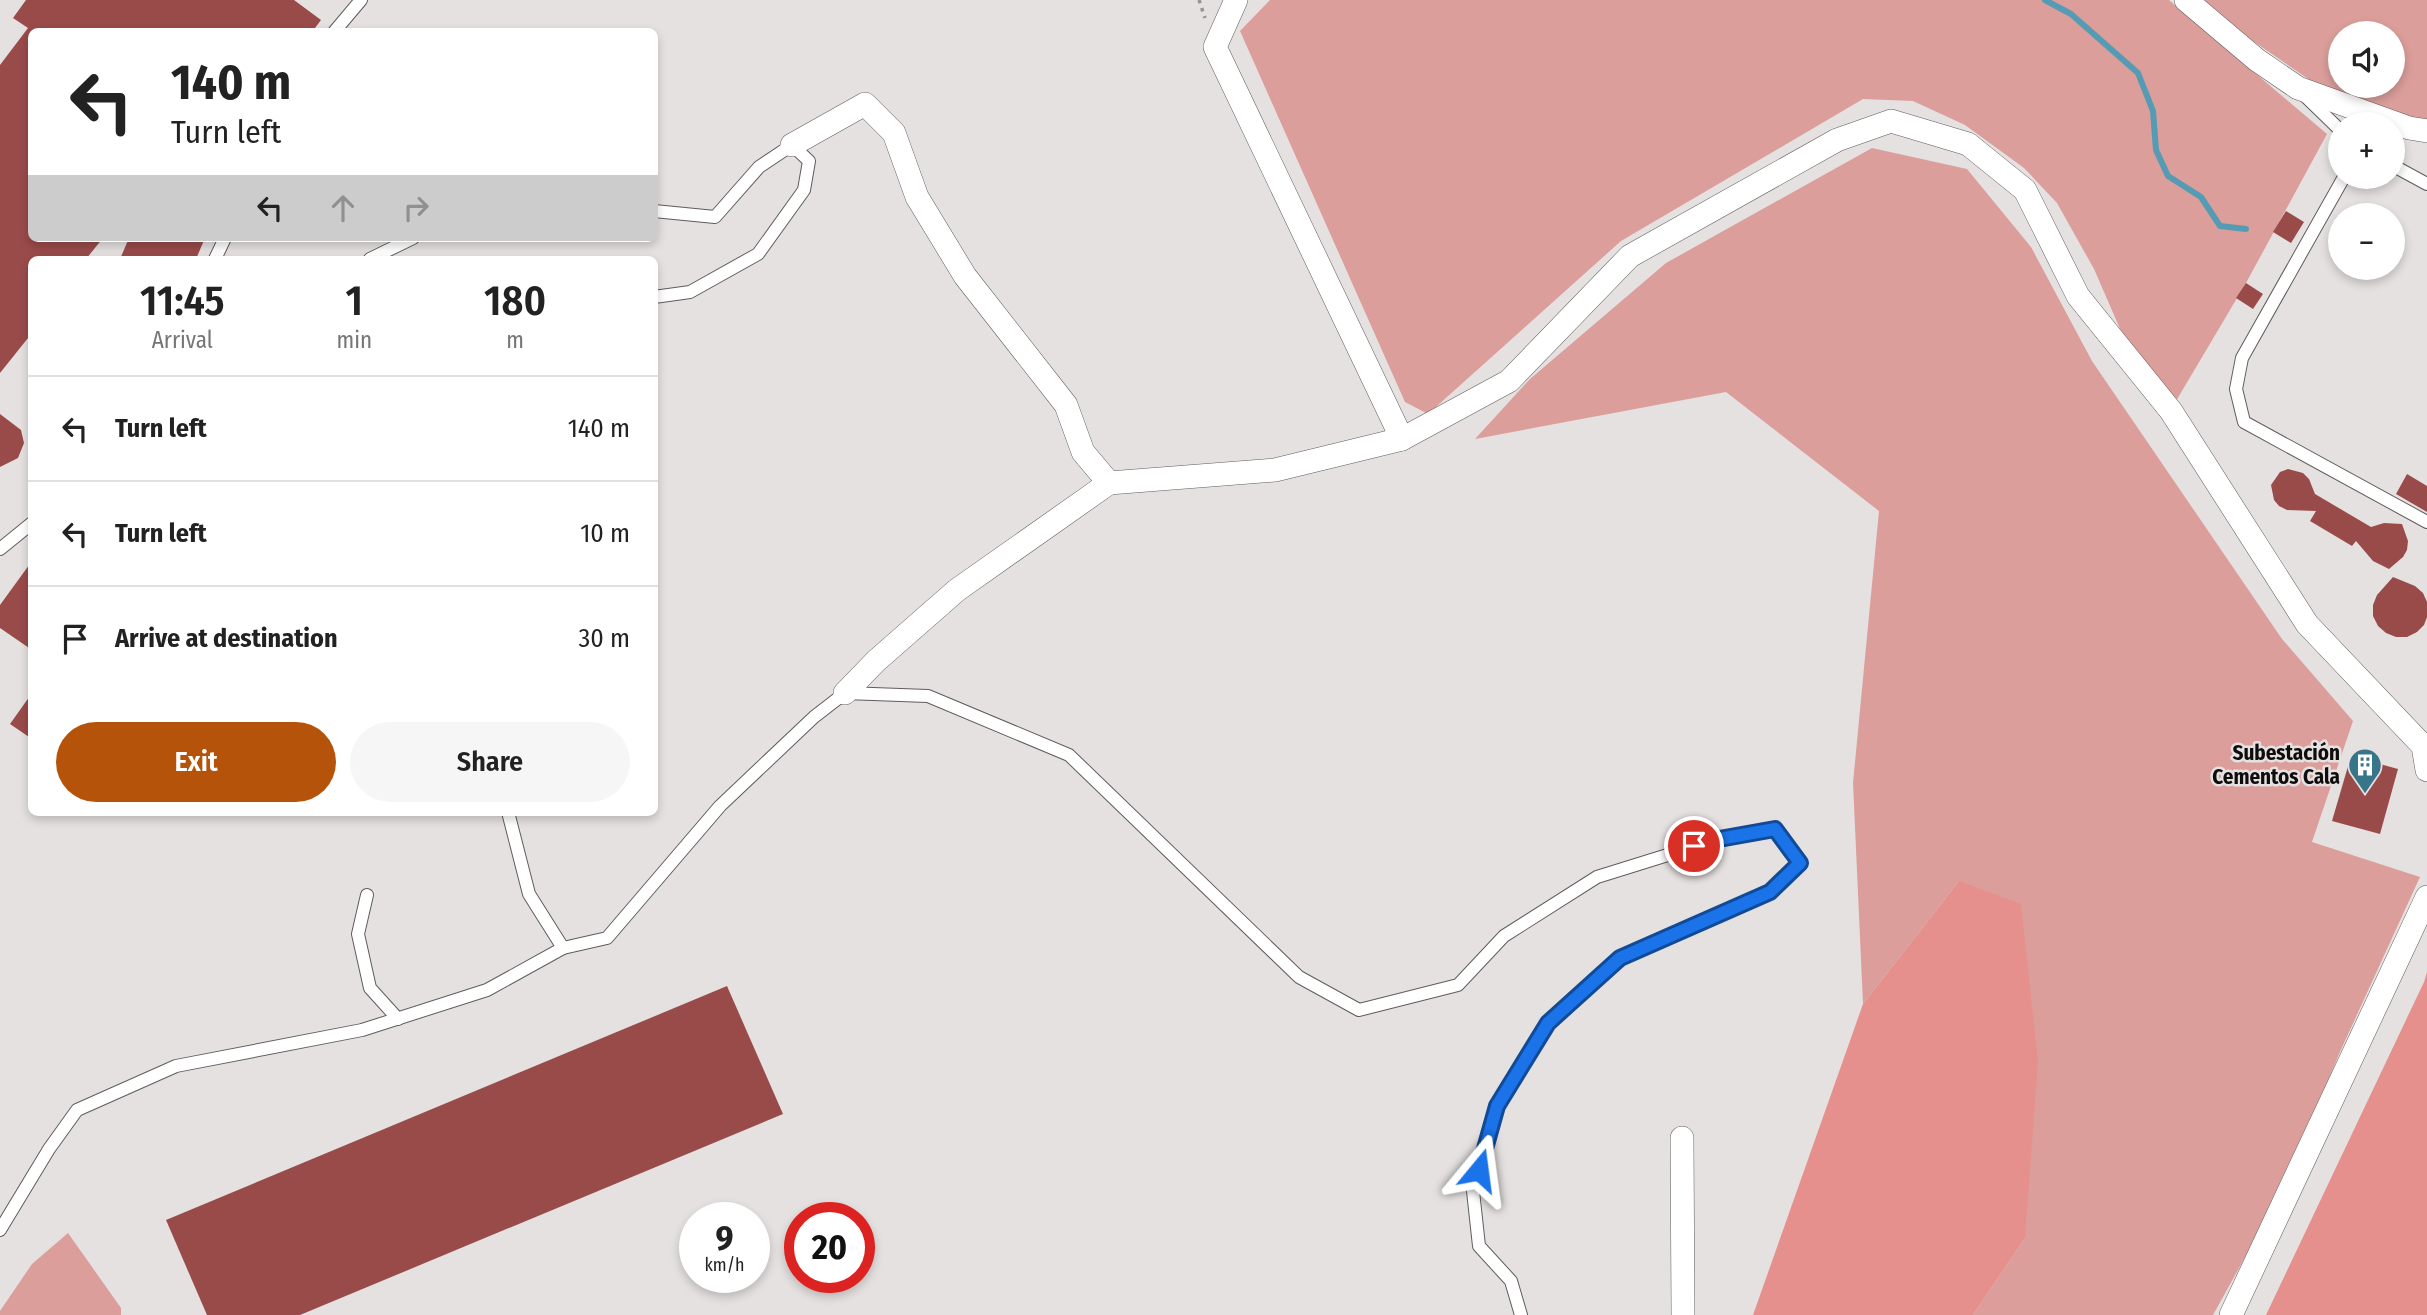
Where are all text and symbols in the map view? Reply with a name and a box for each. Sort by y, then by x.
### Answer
map controls [2328,21,2405,280]
button: sound [2328,21,2405,98]
text: 140 m [171,53,291,112]
icon: left [56,56,147,147]
button: + [2328,112,2405,189]
text: Turn left [171,113,281,151]
icon: left [251,189,289,227]
icon: ahead [324,189,362,227]
icon: right [397,189,435,227]
button: − [2328,203,2405,280]
text: 11:45 [140,276,225,326]
text: 1 [346,276,363,326]
text: 180 [484,276,546,326]
text: Arrival [152,326,213,354]
text: min [337,326,372,354]
text: m [506,326,524,354]
icon: left [56,410,94,448]
text: Turn left [115,413,207,444]
text: 140 m [568,413,630,444]
icon: left [56,515,94,553]
text: Turn left [115,518,207,549]
text: 10 m [580,518,630,549]
icon: arrive [56,620,94,658]
text: Arrive at destination [115,623,338,654]
text: 30 m [579,623,630,654]
button: Exit [56,722,336,802]
button: Share [350,722,630,802]
place label: Subestación Cementos Cala [2212,740,2340,790]
building icon: Subestación Cementos Cala [2346,746,2384,795]
pin [1664,816,1724,876]
icon: arrive [1675,827,1713,865]
position arrow [1442,1133,1516,1207]
speed limit sign: 20 [784,1202,875,1293]
text: 9 [715,1217,734,1259]
text: km/h [704,1254,745,1276]

